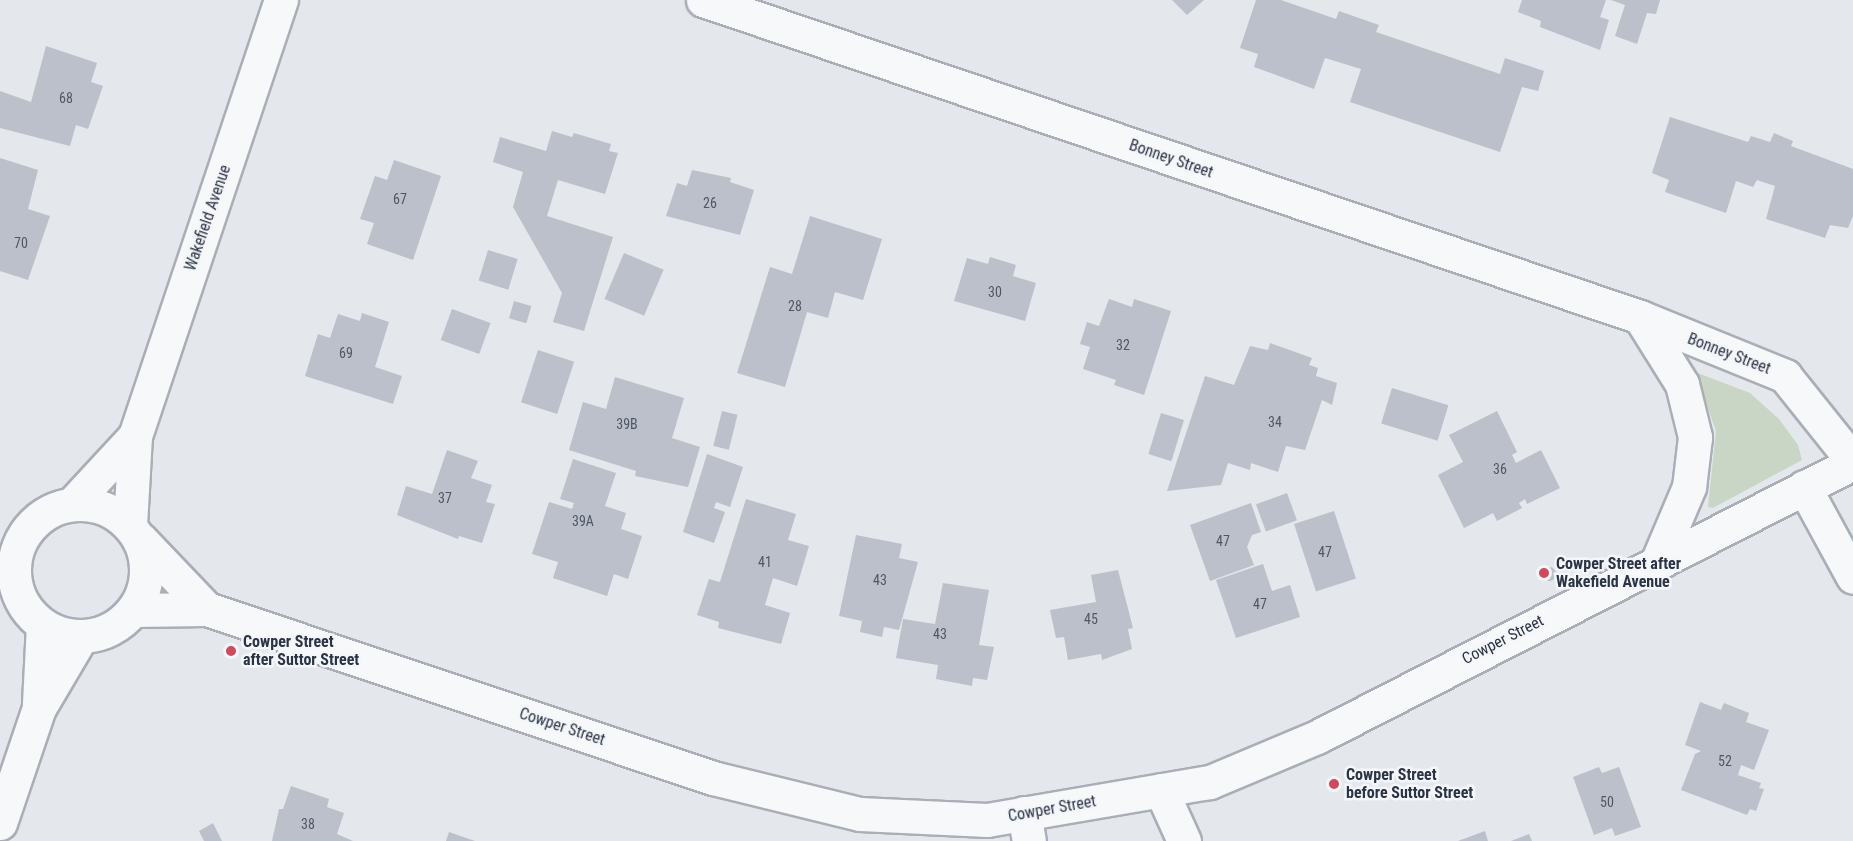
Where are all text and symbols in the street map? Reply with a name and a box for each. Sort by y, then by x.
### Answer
house number: 68 [59,90,73,106]
street label: Bonney Street [1127,136,1215,182]
street label: Wakefield Avenue [181,162,235,274]
house number: 67 [393,191,407,207]
house number: 26 [703,195,717,211]
house number: 70 [14,235,28,251]
house number: 30 [988,284,1002,300]
house number: 28 [788,298,802,314]
street label: Bonney Street [1685,329,1773,379]
house number: 32 [1116,337,1130,353]
house number: 69 [339,345,353,361]
house number: 34 [1268,414,1282,430]
house number: 39B [616,416,638,432]
house number: 36 [1493,461,1507,477]
house number: 37 [438,490,452,506]
house number: 39A [572,513,594,529]
house number: 47 [1216,533,1230,549]
house number: 47 [1318,544,1332,560]
house number: 41 [758,554,772,570]
place label: Cowper Street after Wakefield Avenue [1556,554,1681,592]
marker: Cowper Street after Wakefield Avenue [1537,566,1551,580]
house number: 43 [873,572,887,588]
house number: 47 [1253,596,1267,612]
house number: 45 [1084,611,1098,627]
street label: Cowper Street [1459,611,1547,669]
house number: 43 [933,626,947,642]
place label: Cowper Street after Suttor Street [243,632,359,670]
marker: Cowper Street after Suttor Street [224,644,238,658]
street label: Cowper Street [517,704,607,750]
house number: 52 [1718,753,1732,769]
place label: Cowper Street before Suttor Street [1346,765,1473,803]
marker: Cowper Street before Suttor Street [1327,777,1341,791]
street label: Cowper Street [1007,792,1097,826]
house number: 50 [1600,794,1614,810]
house number: 38 [301,816,315,832]

